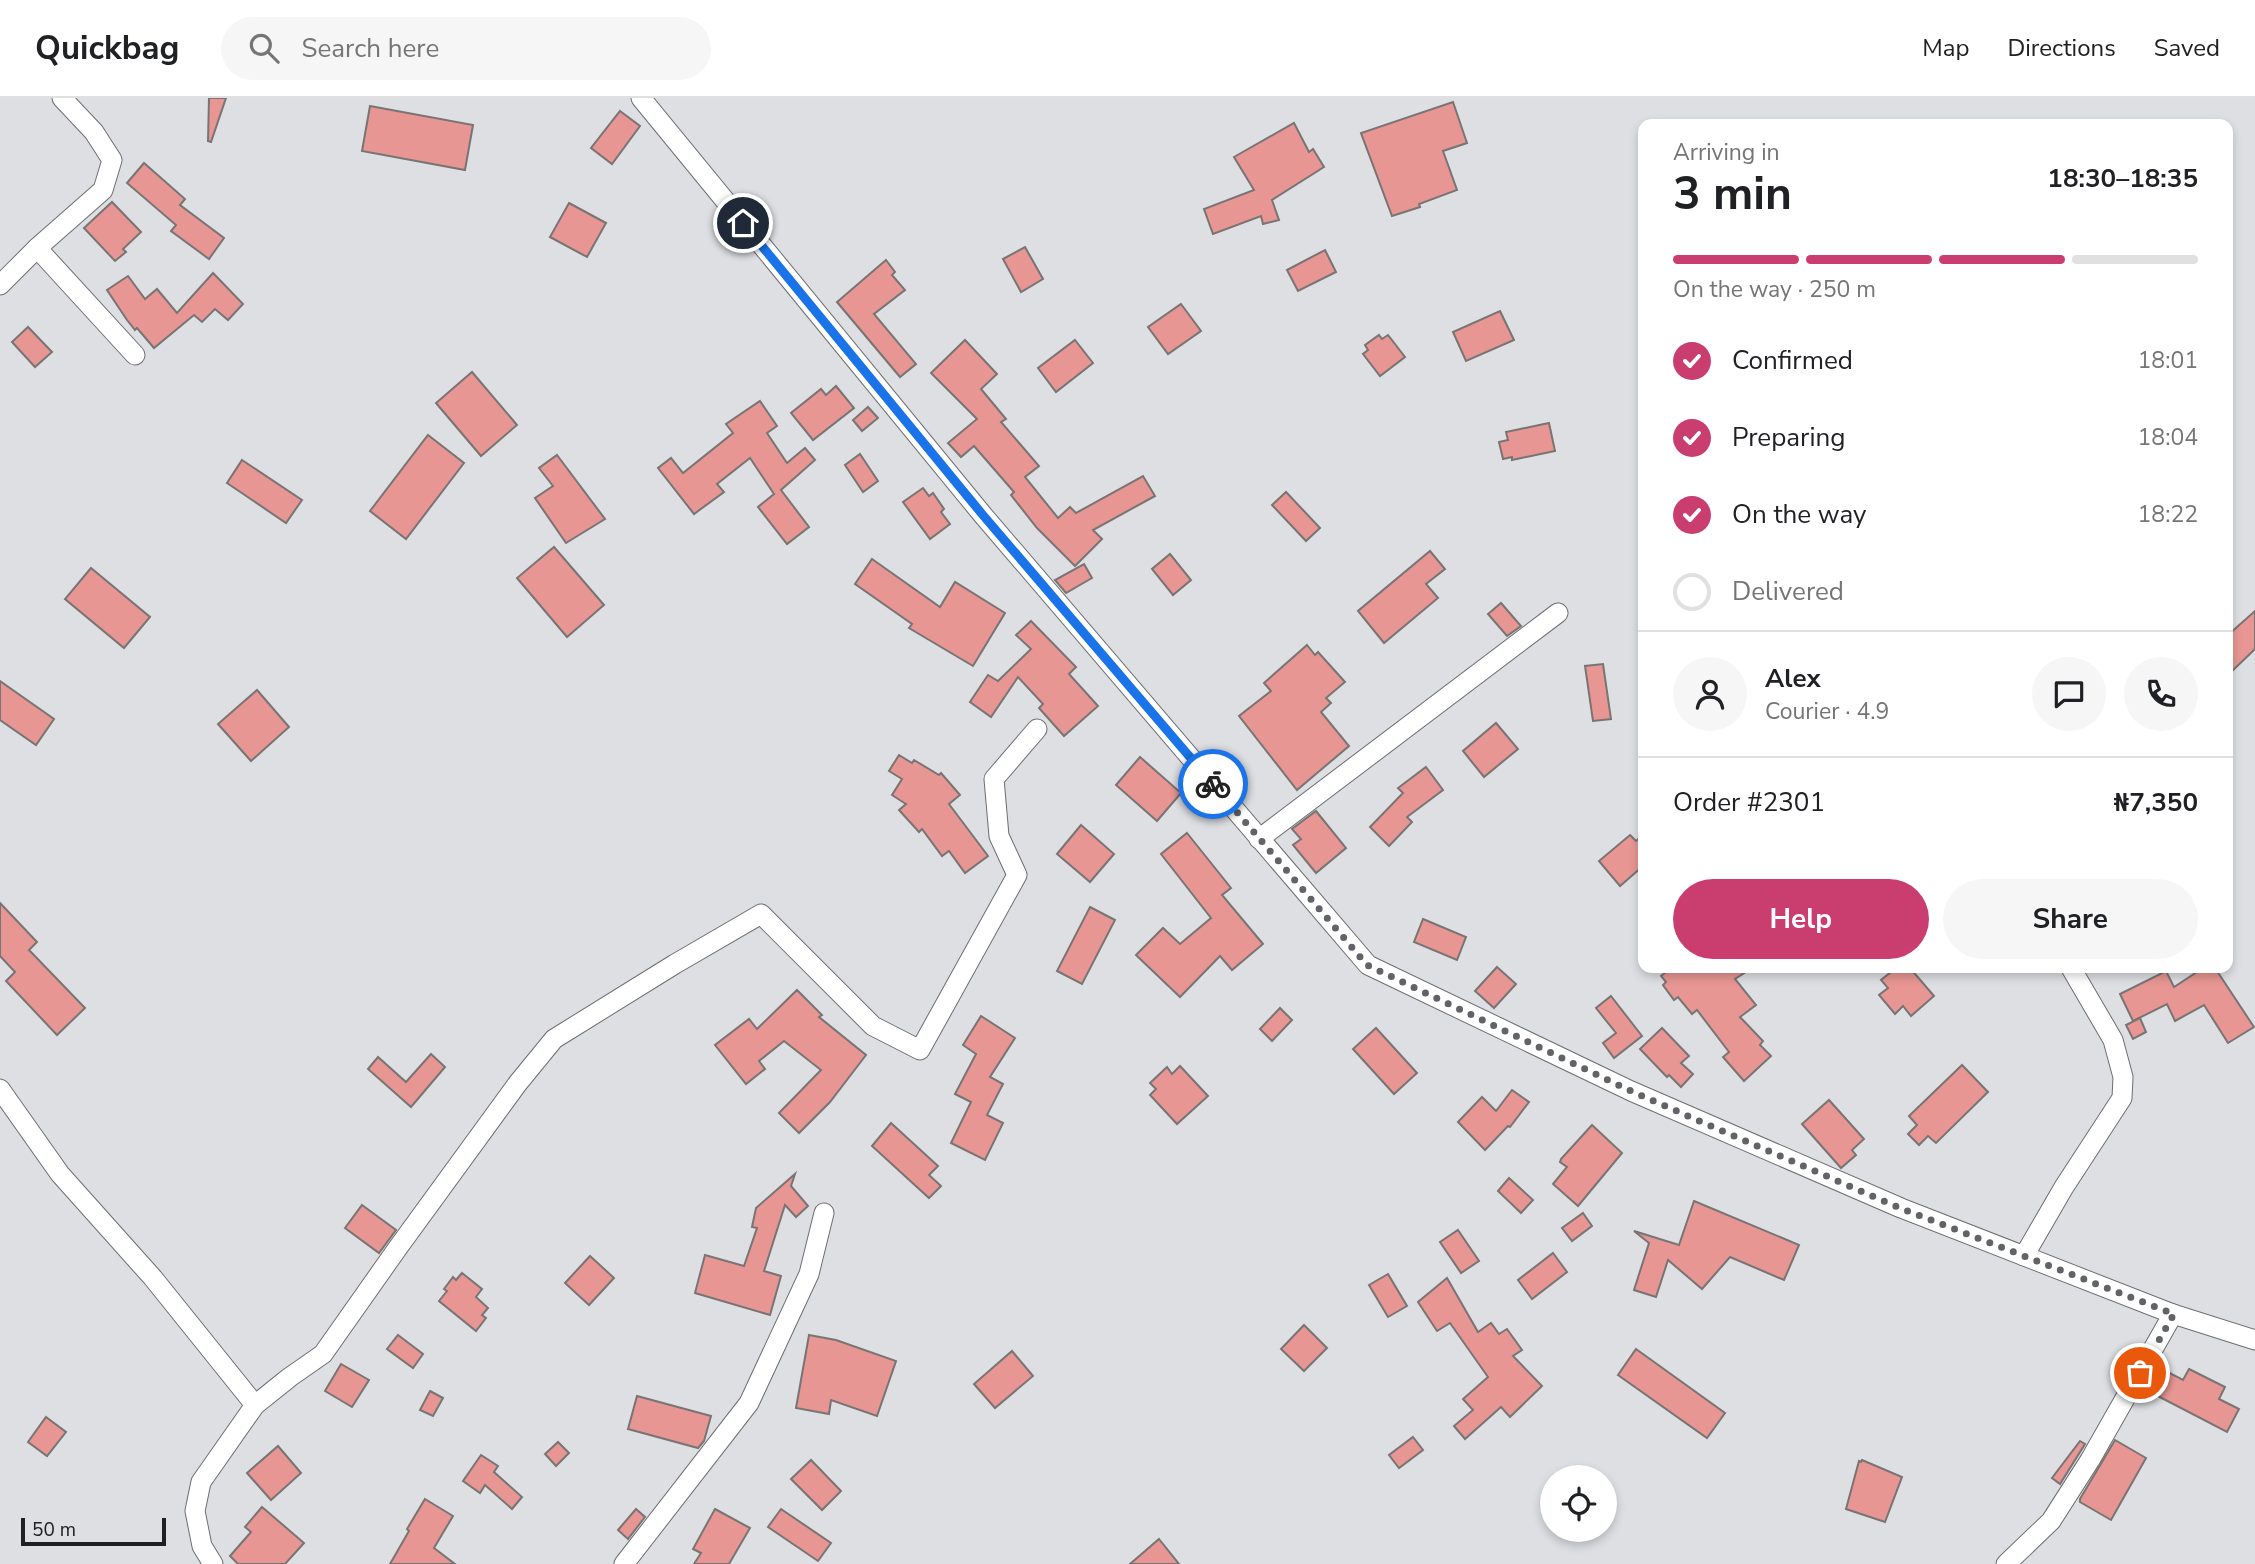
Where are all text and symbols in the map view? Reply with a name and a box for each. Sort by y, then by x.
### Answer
search box [221,17,711,80]
text: Quickbag [35,26,179,71]
icon: search [245,29,283,67]
text: Search here [301,31,439,66]
text: Map [1922,32,1969,64]
text: Directions [2007,32,2116,64]
text: Saved [2154,32,2220,64]
text: Arriving in [1673,137,1780,168]
text: 18:30–18:35 [2047,161,2198,196]
text: 3 min [1673,162,1792,225]
pin [713,193,773,253]
icon: home [724,204,762,242]
text: On the way · 250 m [1673,274,1876,305]
icon: check [1673,342,1711,380]
text: Confirmed [1732,343,1853,378]
text: 18:01 [2138,345,2198,376]
icon: check [1673,419,1711,457]
text: Preparing [1732,420,1845,455]
text: 18:04 [2138,422,2198,453]
icon: check [1673,496,1711,534]
text: On the way [1732,497,1866,532]
text: 18:22 [2138,499,2198,530]
text: Delivered [1732,574,1844,609]
button: person [1673,657,1747,731]
button: chat [2032,657,2106,731]
button: phone [2124,657,2198,731]
text: Alex [1765,661,1821,696]
text: Courier · 4.9 [1765,696,1889,727]
courier [1178,749,1248,819]
icon: bike [1194,765,1232,803]
text: Order #2301 [1673,785,1825,820]
text: ₦7,350 [2114,785,2198,820]
button: Help [1673,879,1929,959]
button: Share [1943,879,2198,959]
pin [2110,1343,2170,1403]
icon: bag [2121,1354,2159,1392]
map controls [1540,1465,1617,1542]
button: locate [1540,1465,1617,1542]
scale bar [21,1515,166,1547]
text: 50 m [32,1517,76,1543]

